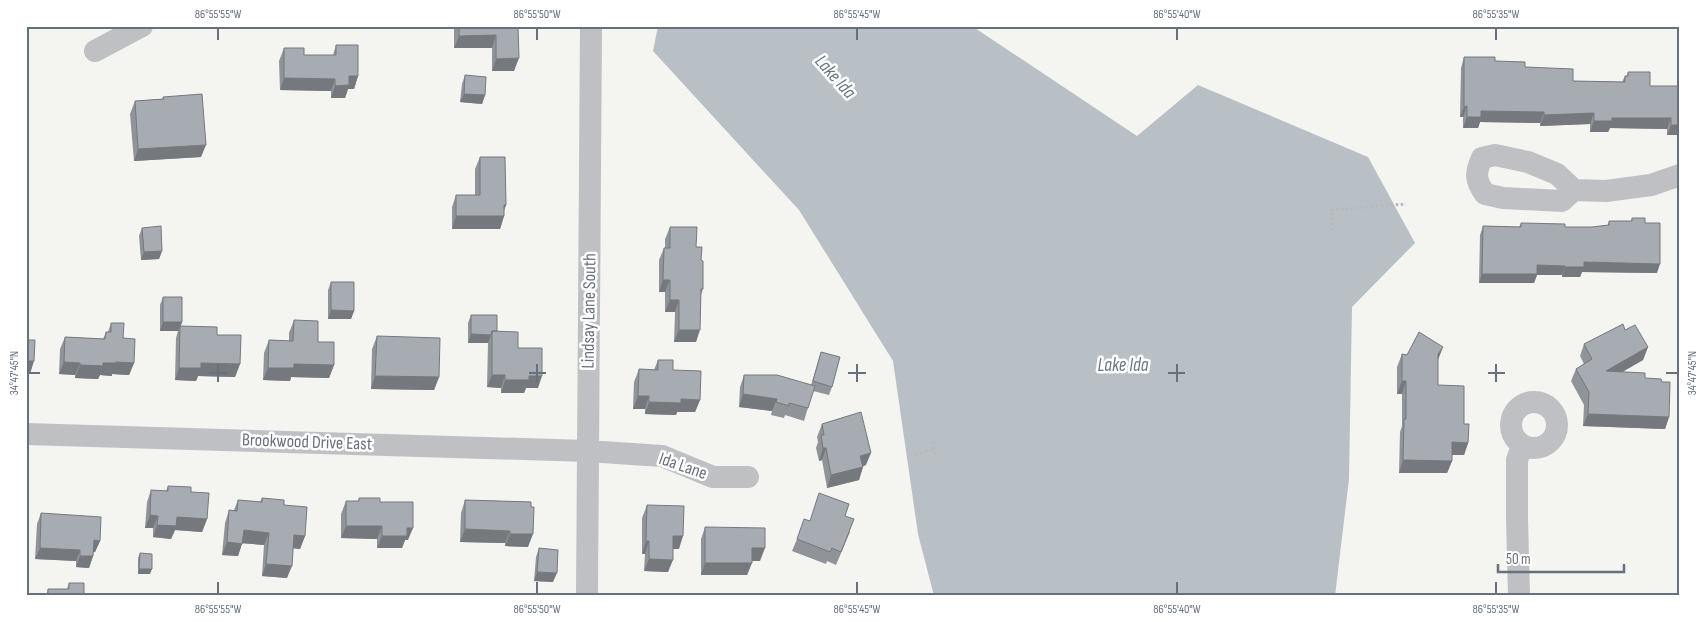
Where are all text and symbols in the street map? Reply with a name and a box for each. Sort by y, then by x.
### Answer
text: 86°55'55"W [195,7,241,22]
text: 86°55'50"W [513,7,561,22]
text: 86°55'45"W [834,7,881,22]
text: 86°55'40"W [1153,7,1201,22]
text: 86°55'35"W [1473,7,1520,22]
water label: Lake Ida [809,50,861,104]
street label: Lindsay Lane South [577,253,601,369]
text: 34°47'45"N [7,351,22,395]
text: 34°47'45"N [1685,351,1700,395]
water label: Lake Ida [1098,354,1149,377]
street label: Brookwood Drive East [241,429,373,455]
street label: Ida Lane [656,448,710,484]
scale bar [1498,542,1625,574]
text: 50 m [1506,550,1531,569]
text: 86°55'55"W [195,602,241,617]
text: 86°55'50"W [513,602,561,617]
text: 86°55'45"W [834,602,881,617]
text: 86°55'40"W [1153,602,1201,617]
text: 86°55'35"W [1473,602,1520,617]

